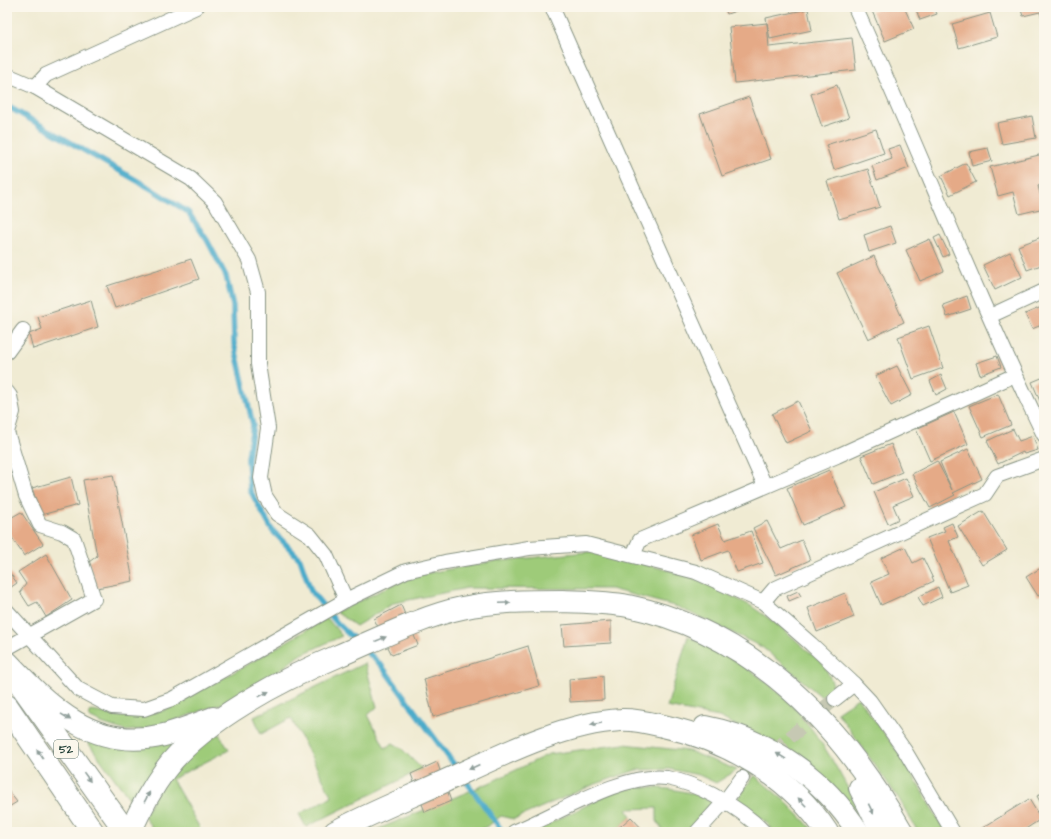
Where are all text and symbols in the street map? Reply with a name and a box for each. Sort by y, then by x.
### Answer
one-way arrow [499,599,511,606]
one-way arrow [376,635,388,641]
one-way arrow [258,690,269,697]
one-way arrow [60,714,72,721]
one-way arrow [590,721,603,727]
road number: 52 [54,740,78,758]
one-way arrow [36,748,44,759]
one-way arrow [775,753,787,760]
one-way arrow [468,765,480,771]
one-way arrow [83,772,91,783]
one-way arrow [144,791,151,803]
one-way arrow [797,797,807,807]
one-way arrow [868,803,874,815]

